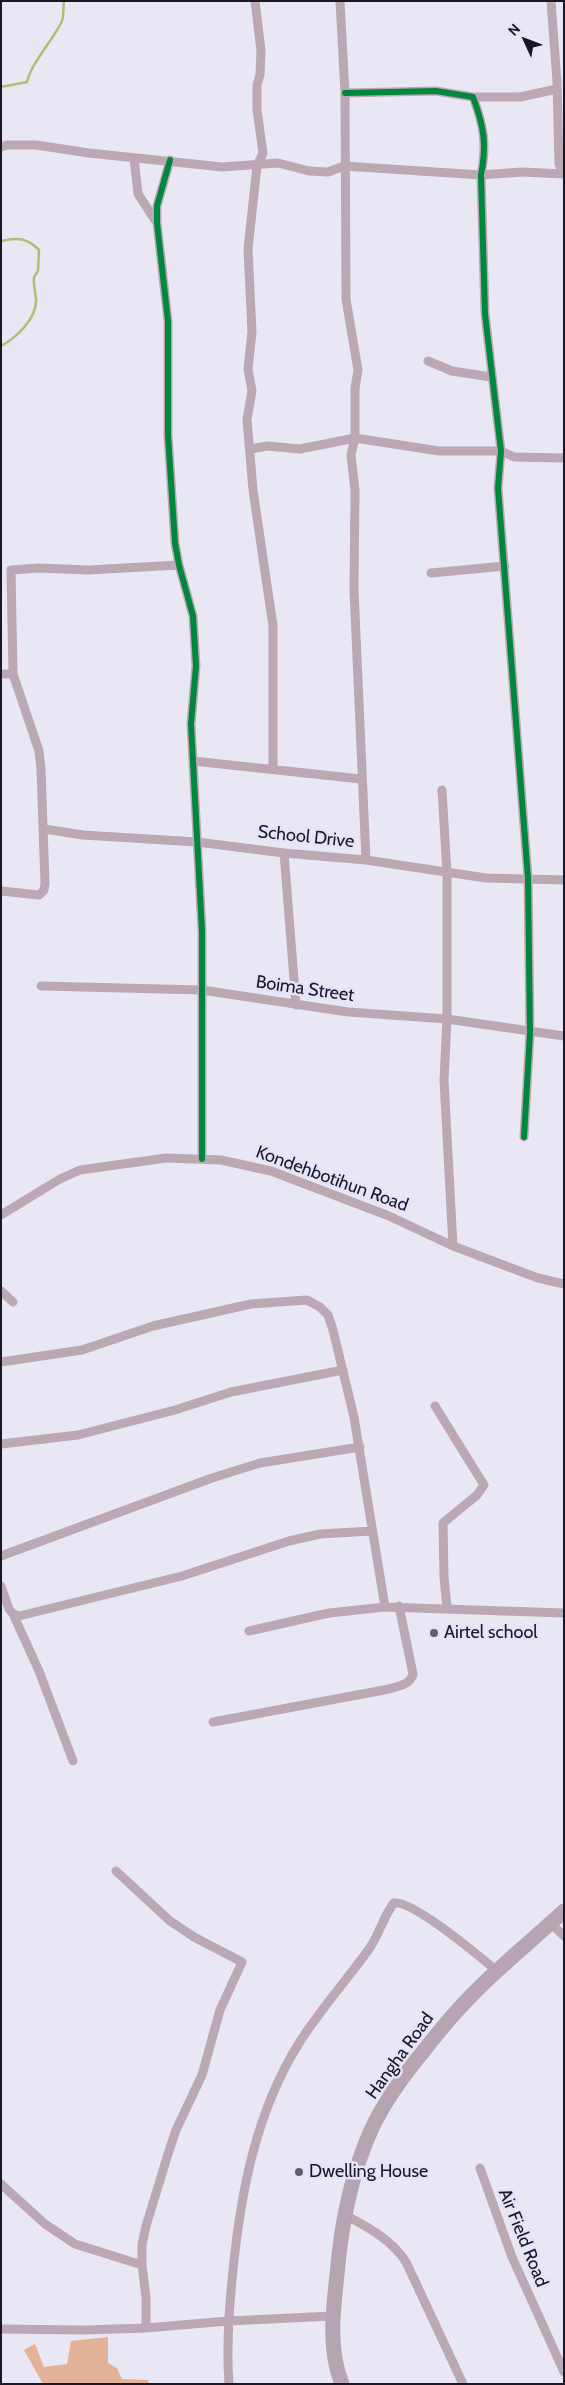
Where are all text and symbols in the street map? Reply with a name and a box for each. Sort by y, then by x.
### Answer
north arrow [500,15,550,65]
text: N [504,20,524,40]
street label: School Drive [257,821,355,853]
street label: Boima Street [254,971,356,1007]
street label: Kondehbotihun Road [253,1141,411,1217]
place label: Airtel school [444,1622,538,1644]
marker: Airtel school [428,1627,440,1639]
street label: Hangha Road [361,2009,439,2103]
place label: Dwelling House [309,2161,428,2183]
marker: Dwelling House [293,2166,305,2178]
street label: Air Field Road [493,2186,553,2290]

